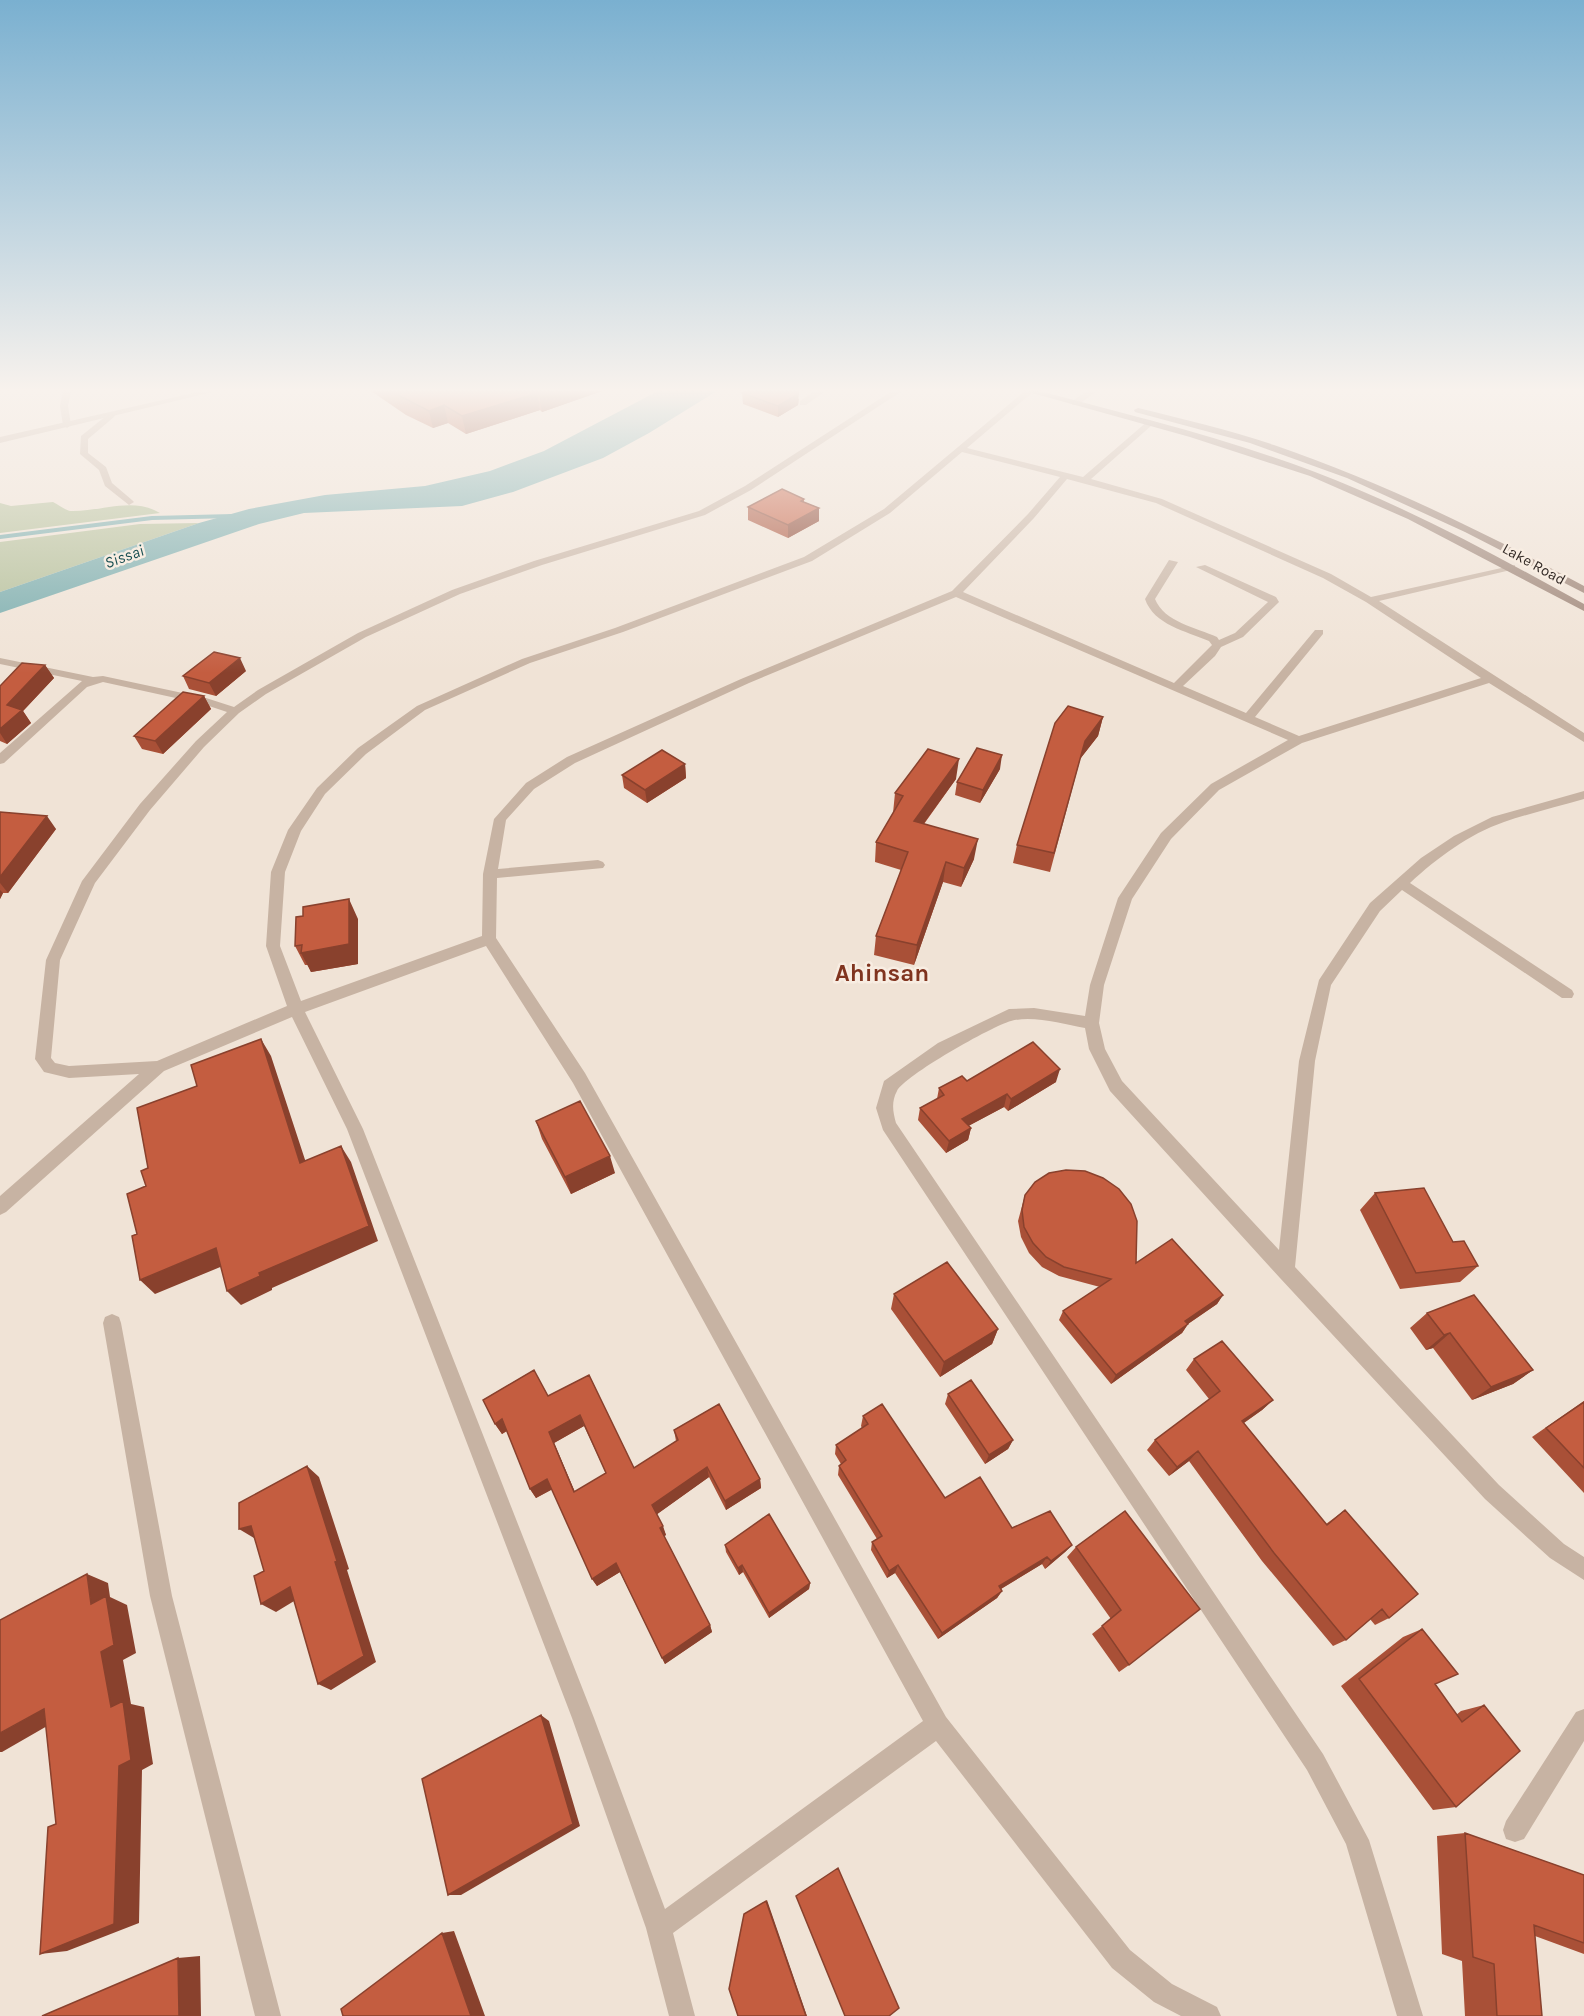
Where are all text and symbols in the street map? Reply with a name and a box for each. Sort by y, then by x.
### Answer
street label: Lake Road [1499,539,1569,589]
water label: Sissai [102,541,146,572]
district label: Ahinsan [835,959,929,987]

